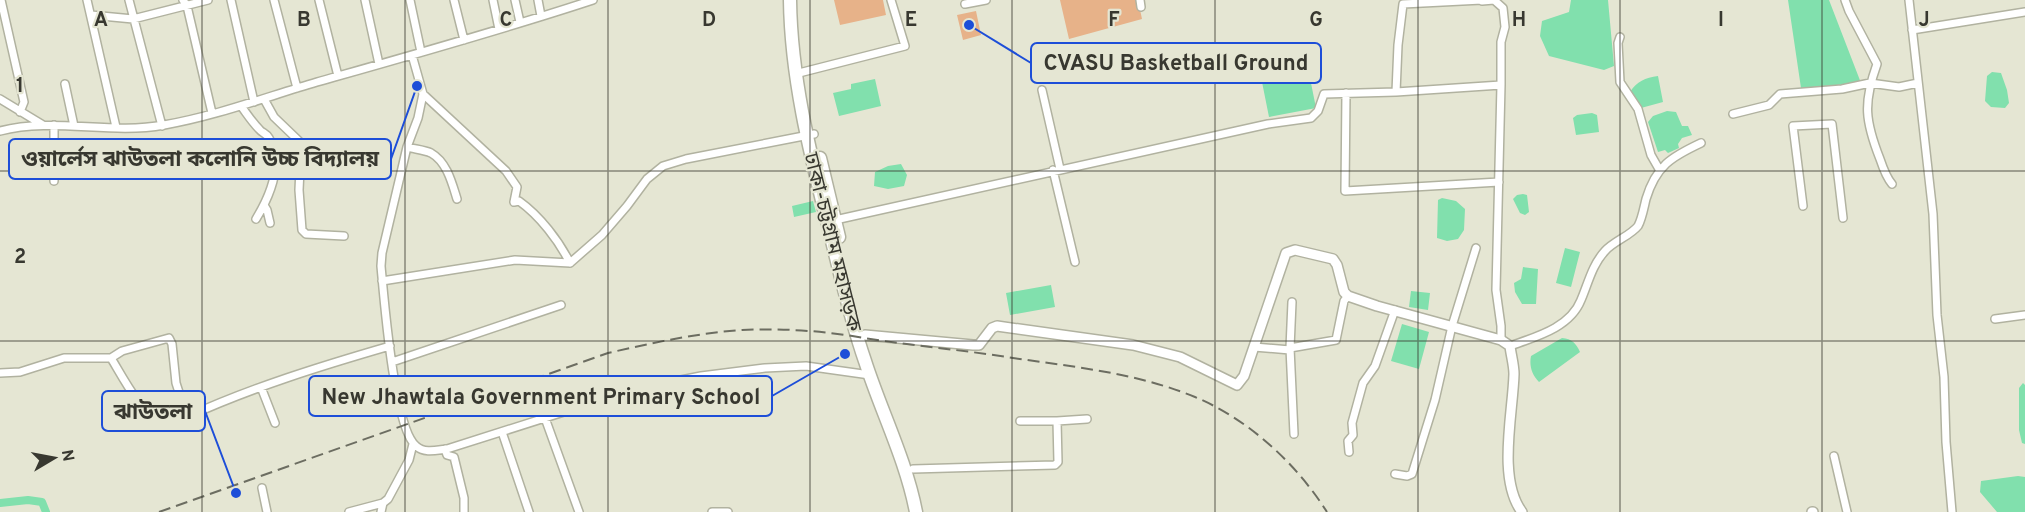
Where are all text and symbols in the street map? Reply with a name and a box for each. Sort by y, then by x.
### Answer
text: A [94,8,108,34]
text: B [297,8,311,34]
text: C [500,8,512,34]
text: D [702,8,716,34]
text: E [905,8,917,34]
text: F [1108,8,1120,34]
text: G [1309,8,1323,34]
text: H [1512,8,1526,34]
text: I [1718,8,1724,34]
text: J [1918,8,1930,34]
callout: CVASU Basketball Ground [1031,43,1321,83]
text: CVASU Basketball Ground [1043,51,1309,78]
text: 1 [16,74,24,100]
callout: ওয়ার্লেস ঝাউতলা কলোনি উচ্চ বিদ্যালয় [9,139,391,179]
text: ওয়ার্লেস ঝাউতলা কলোনি উচ্চ বিদ্যালয় [21,145,379,174]
street label: ঢাকা-চট্টগ্রাম মহাসড়ক [796,149,867,336]
text: 2 [14,245,26,271]
callout: New Jhawtala Government Primary School [309,376,772,416]
text: New Jhawtala Government Primary School [322,385,760,412]
callout: ঝাউতলা [102,391,205,431]
text: ঝাউতলা [113,399,193,427]
north arrow [24,428,84,488]
text: N [56,448,78,463]

